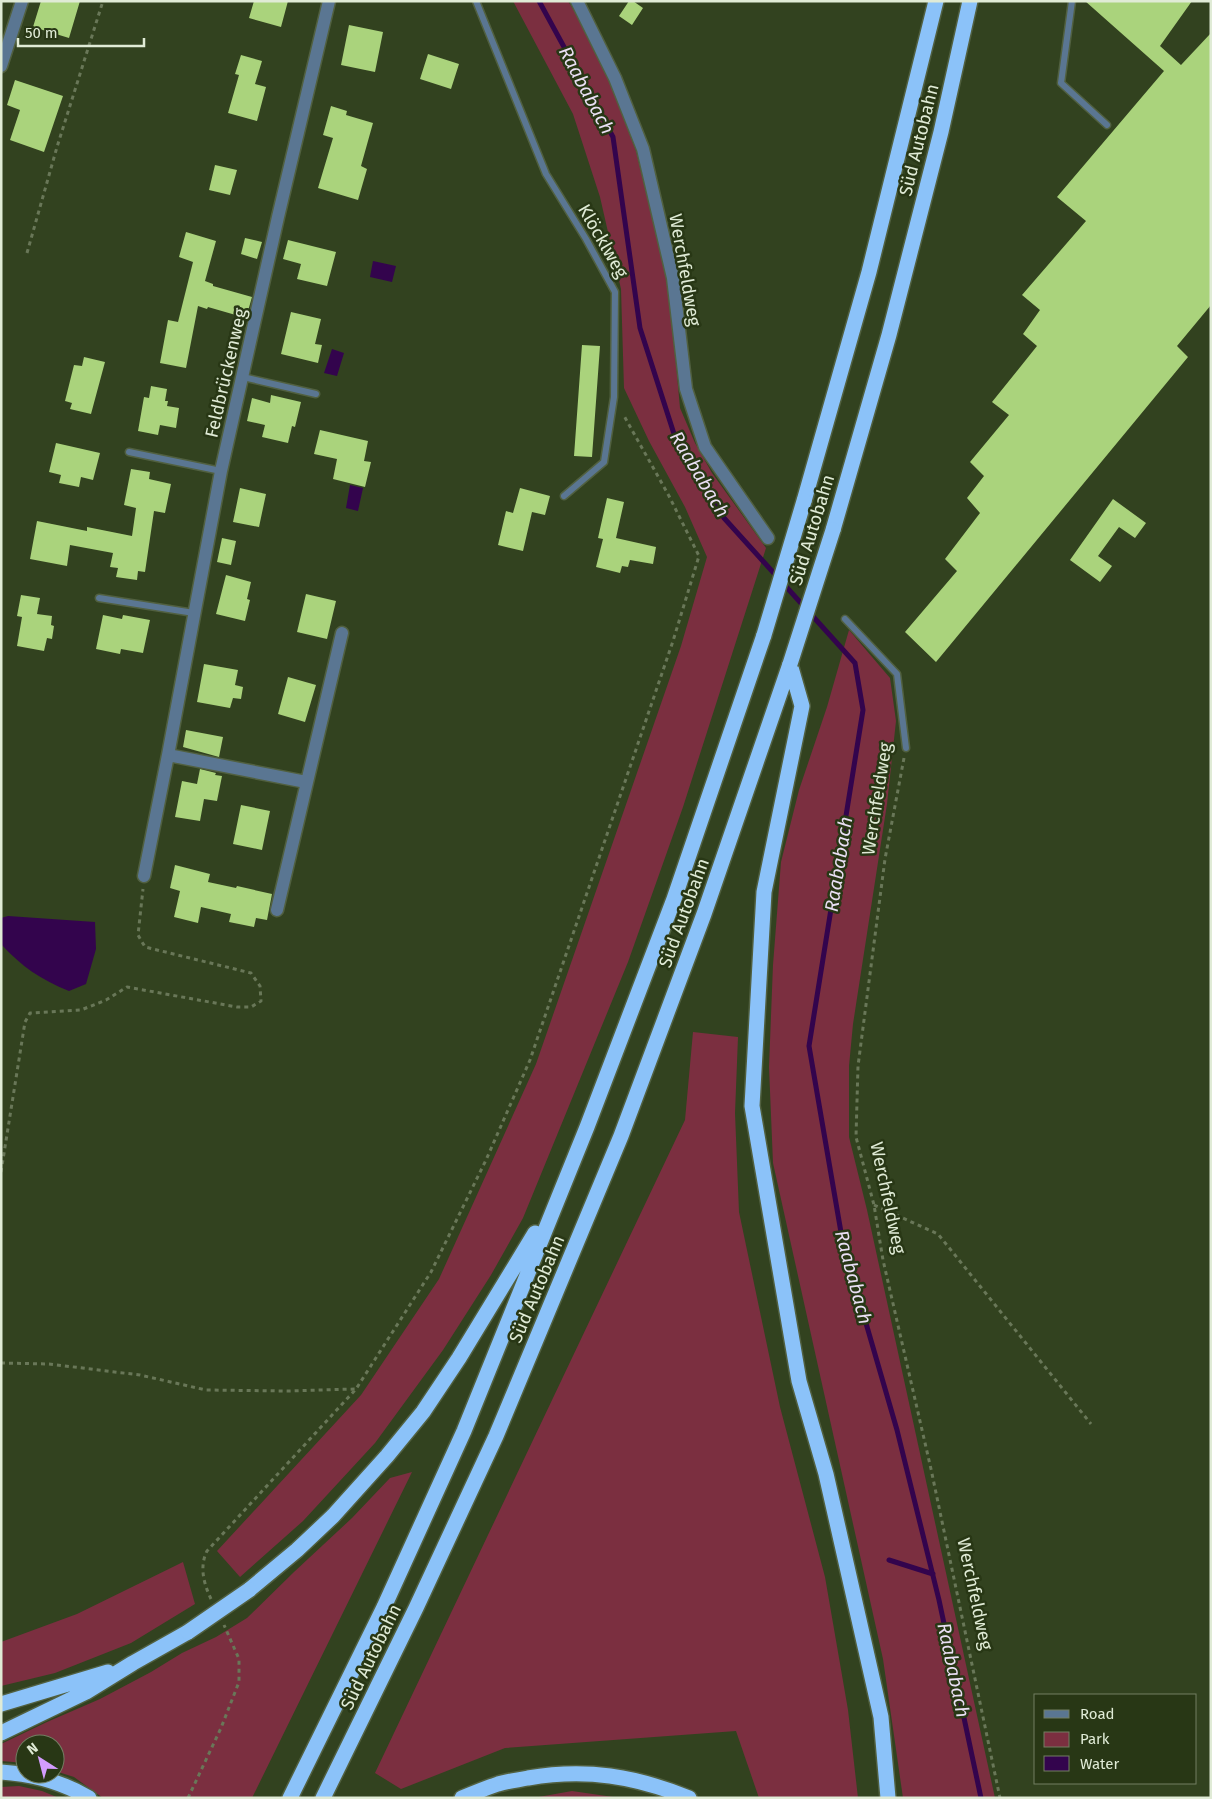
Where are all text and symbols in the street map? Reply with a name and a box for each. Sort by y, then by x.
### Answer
scale bar [18,15,144,47]
text: 50 m [25,24,58,42]
water label: Raababach [554,42,619,138]
street label: Süd Autobahn [894,82,944,198]
street label: Klöcklweg [573,200,633,282]
street label: Werchfeldweg [664,212,706,329]
street label: Feldbrückenweg [200,306,252,440]
water label: Raababach [665,427,734,521]
street label: Süd Autobahn [785,472,839,588]
street label: Werchfeldweg [857,740,897,857]
water label: Raababach [820,815,857,913]
street label: Süd Autobahn [654,855,714,971]
street label: Werchfeldweg [865,1140,911,1257]
water label: Raababach [830,1228,877,1327]
street label: Süd Autobahn [504,1232,570,1346]
street label: Werchfeldweg [952,1536,998,1653]
street label: Süd Autobahn [336,1601,406,1713]
water label: Raababach [932,1621,975,1720]
legend [1034,1694,1197,1784]
text: Road [1080,1705,1115,1723]
text: Park [1080,1730,1110,1748]
north arrow [15,1734,65,1784]
text: N [24,1739,41,1758]
text: Water [1080,1755,1119,1773]

